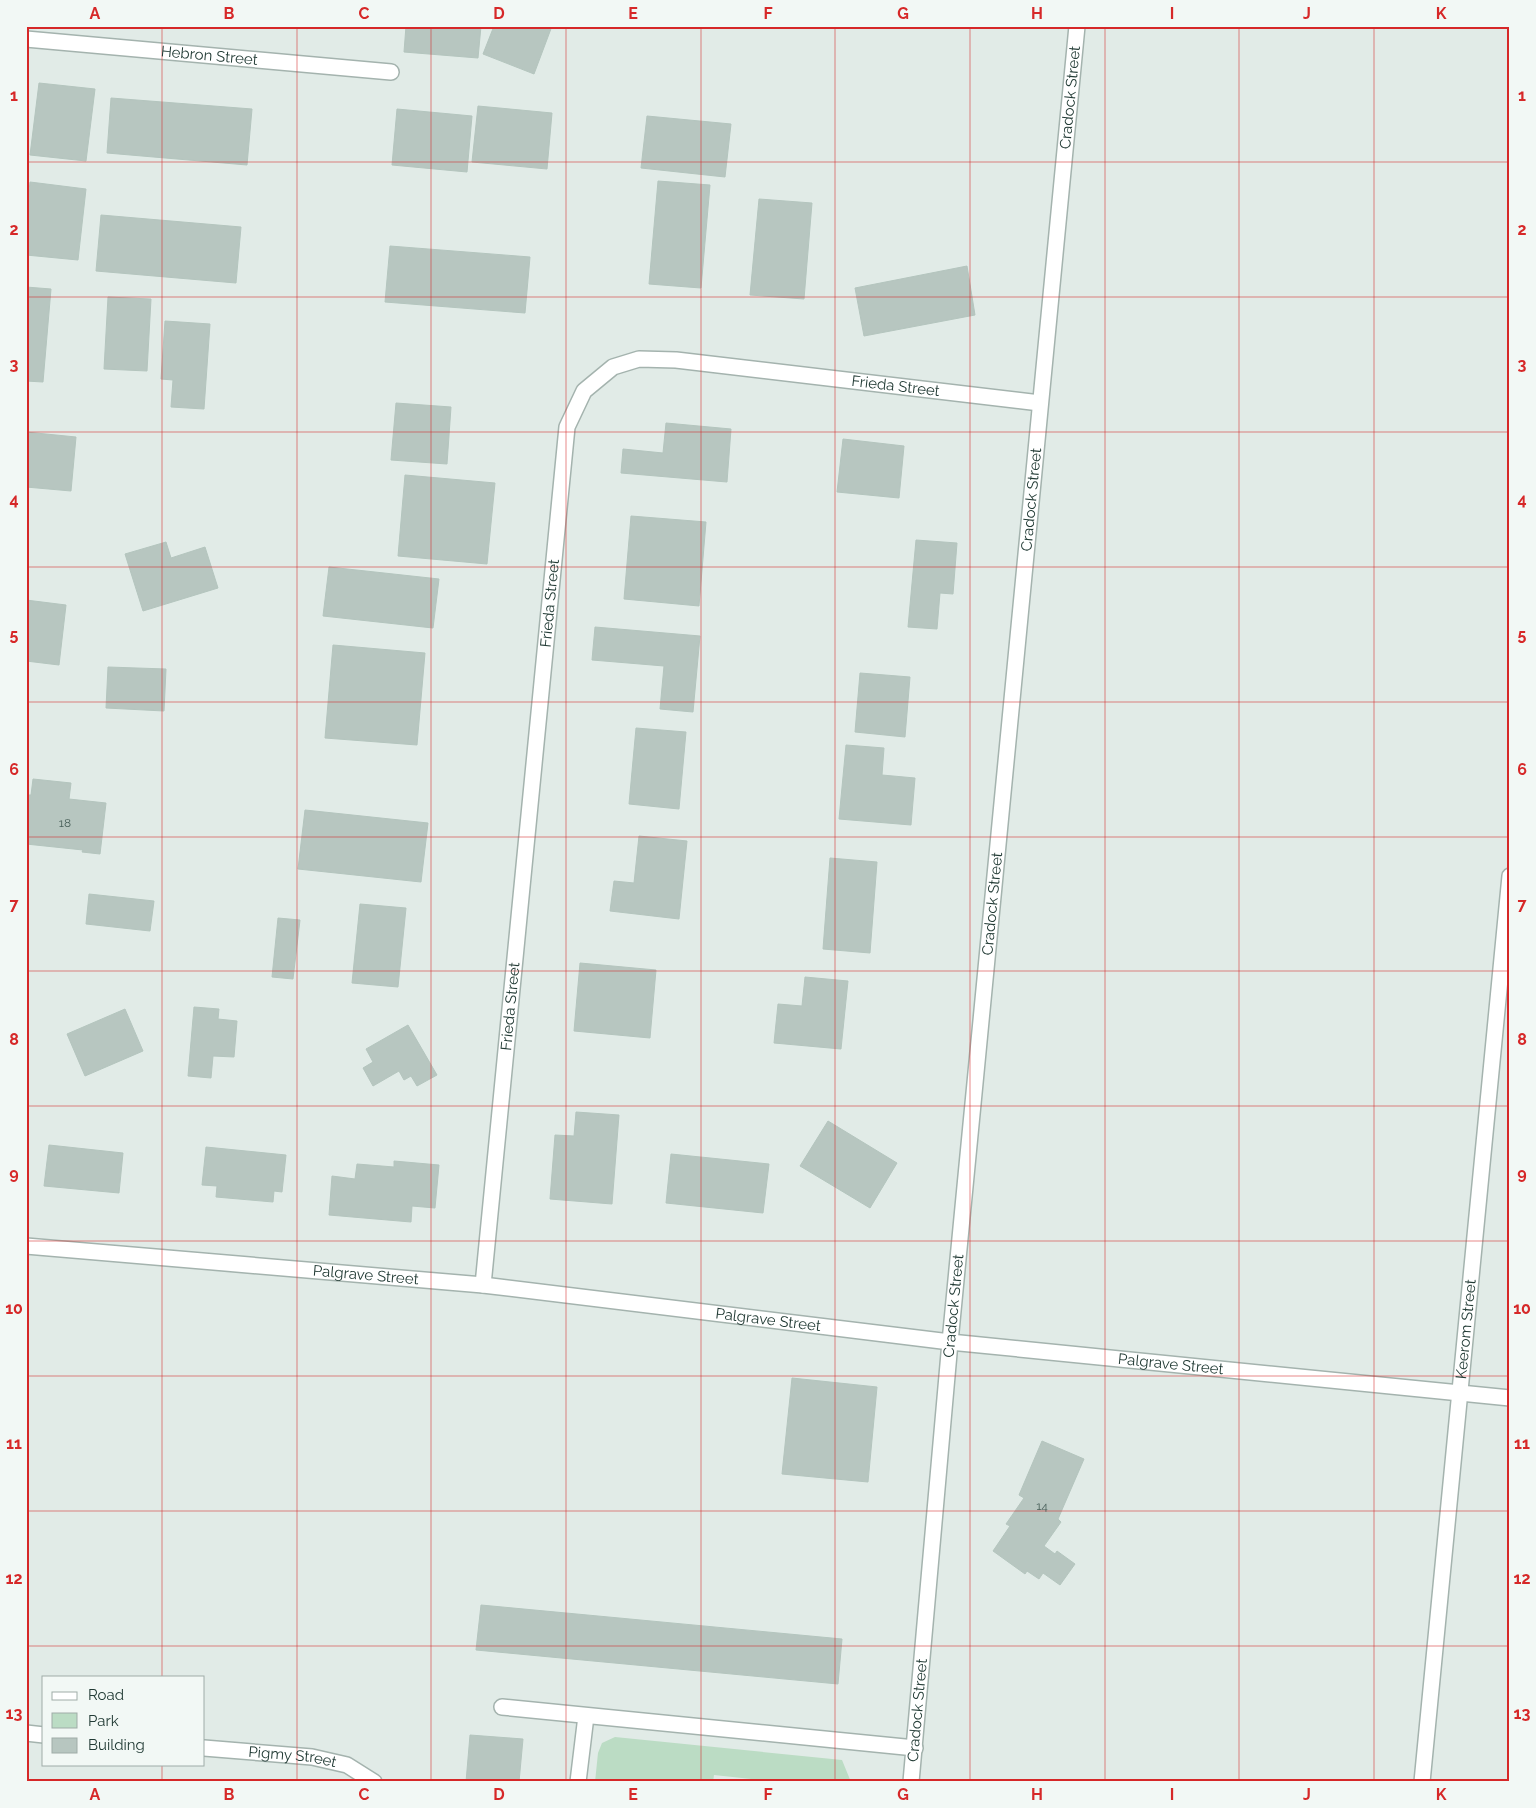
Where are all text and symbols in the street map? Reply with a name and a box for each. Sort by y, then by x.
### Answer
text: A [90,4,101,23]
text: B [224,4,235,23]
text: C [359,4,370,23]
text: D [493,4,505,23]
text: E [628,4,638,23]
text: F [763,4,773,23]
text: G [897,4,909,23]
text: H [1031,4,1043,23]
text: I [1170,4,1174,23]
text: J [1303,4,1311,23]
text: K [1436,4,1447,23]
street label: Hebron Street [160,42,258,69]
street label: Cradock Street [1056,45,1084,150]
text: 1 [10,86,18,105]
text: 1 [1518,86,1526,105]
text: 2 [9,220,19,239]
text: 2 [1517,220,1527,239]
text: 3 [10,355,19,374]
text: 3 [1518,355,1527,374]
street label: Frieda Street [851,372,941,400]
street label: Cradock Street [1017,447,1045,552]
text: 4 [9,490,19,509]
text: 4 [1517,490,1527,509]
street label: Frieda Street [536,558,563,648]
text: 5 [10,625,19,644]
text: 5 [1518,625,1527,644]
text: 6 [9,760,19,779]
text: 6 [1517,760,1527,779]
house number: 18 [59,816,71,830]
street label: Cradock Street [978,851,1006,956]
text: 7 [10,895,19,914]
text: 7 [1518,895,1527,914]
street label: Frieda Street [497,961,524,1051]
text: 8 [9,1030,19,1049]
text: 8 [1517,1030,1527,1049]
text: 9 [9,1164,19,1183]
text: 9 [1517,1164,1527,1183]
street label: Cradock Street [940,1253,967,1358]
street label: Palgrave Street [312,1262,419,1288]
street label: Keerom Street [1452,1278,1480,1380]
text: 10 [5,1299,23,1318]
text: 10 [1513,1299,1531,1318]
street label: Palgrave Street [715,1304,822,1335]
street label: Palgrave Street [1117,1350,1224,1378]
text: 11 [6,1434,22,1453]
text: 11 [1514,1434,1530,1453]
house number: 14 [1036,1499,1048,1513]
text: 12 [6,1569,22,1588]
text: 12 [1514,1569,1530,1588]
street label: Cradock Street [904,1658,931,1763]
legend [42,1676,205,1766]
text: Road [88,1686,124,1704]
text: 13 [6,1704,22,1723]
text: 13 [1514,1704,1530,1723]
text: Park [88,1712,119,1730]
text: Building [88,1736,145,1754]
street label: Pigmy Street [248,1743,338,1771]
text: A [90,1785,101,1804]
text: B [224,1785,235,1804]
text: C [359,1785,370,1804]
text: D [493,1785,505,1804]
text: E [628,1785,638,1804]
text: F [763,1785,773,1804]
text: G [897,1785,909,1804]
text: H [1031,1785,1043,1804]
text: I [1170,1785,1174,1804]
text: J [1303,1785,1311,1804]
text: K [1436,1785,1447,1804]

